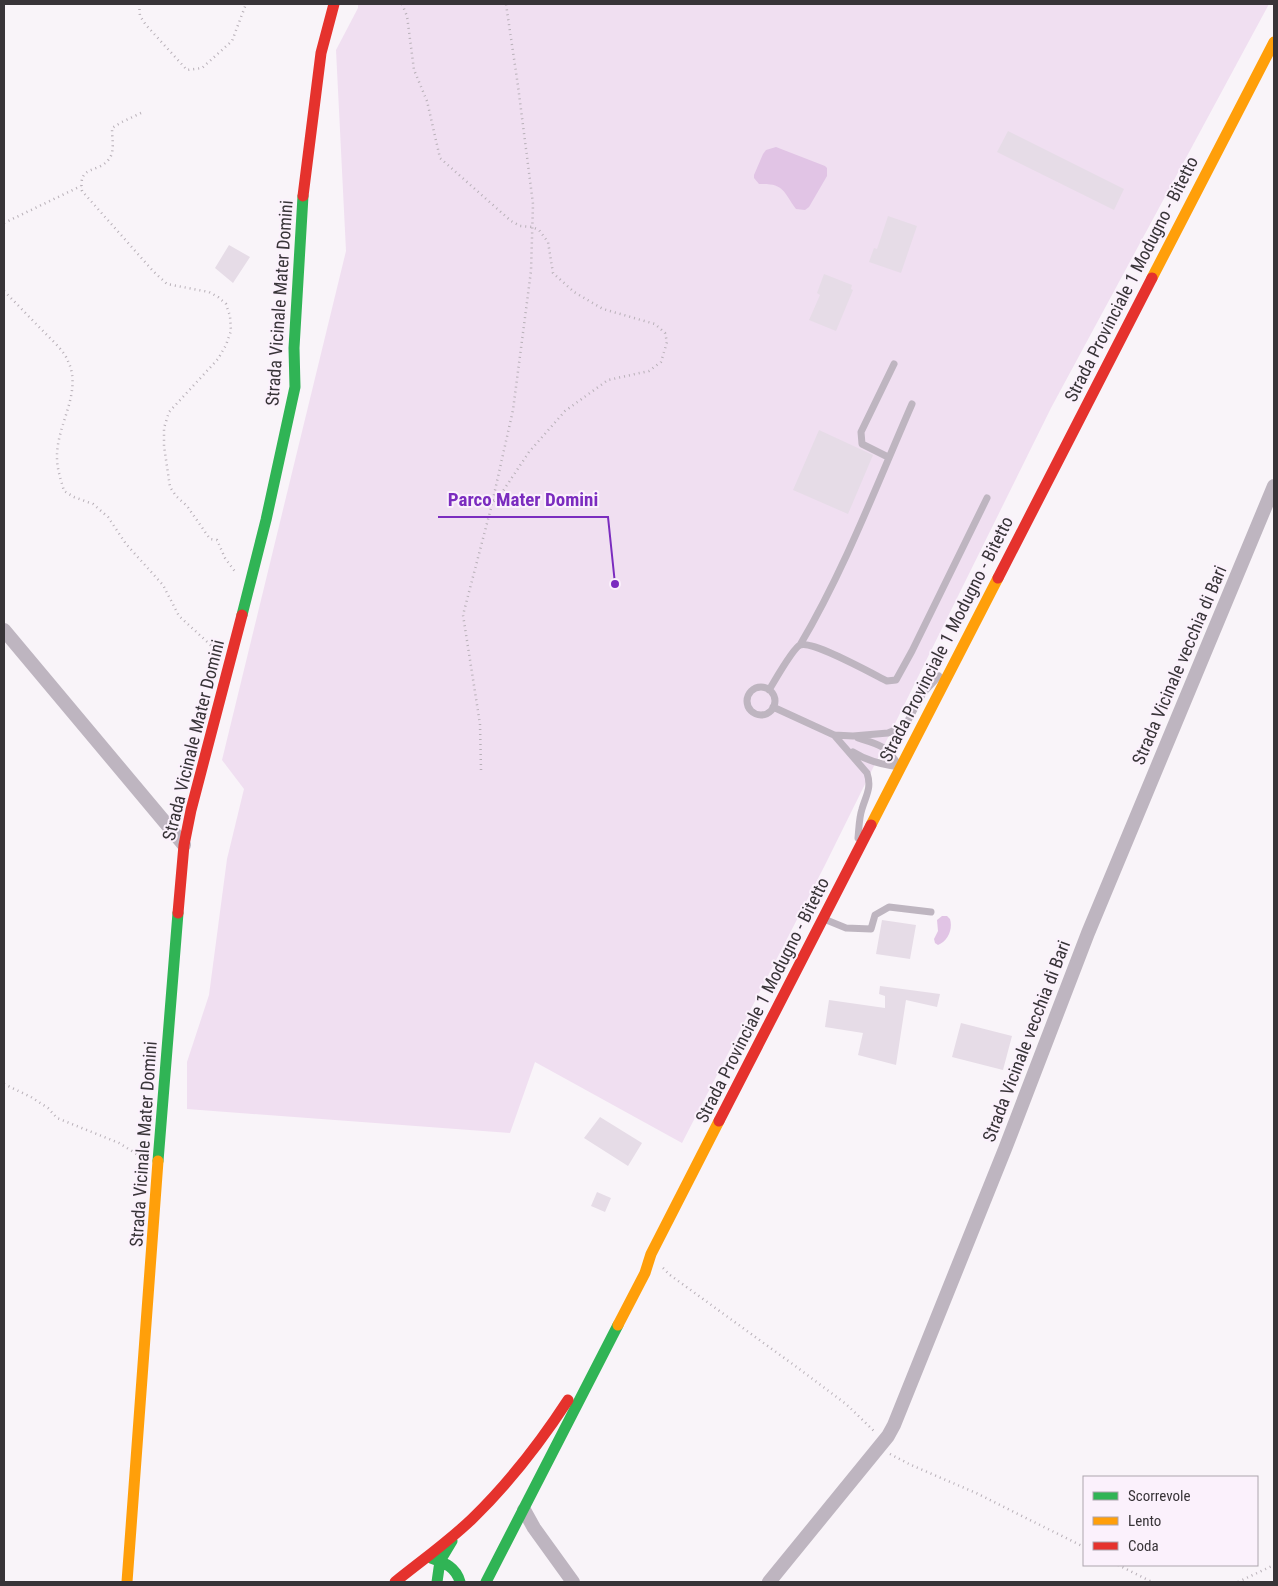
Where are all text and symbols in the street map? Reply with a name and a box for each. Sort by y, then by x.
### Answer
street label: Strada Provinciale 1 Modugno - Bitetto [1060,153,1202,405]
street label: Strada Vicinale Mater Domini [261,199,297,407]
callout: Parco Mater Domini [438,483,608,517]
text: Parco Mater Domini [448,488,598,511]
street label: Strada Provinciale 1 Modugno - Bitetto [875,513,1017,765]
street label: Strada Vicinale vecchia di Bari [1127,562,1231,768]
street label: Strada Vicinale Mater Domini [158,637,228,843]
street label: Strada Provinciale 1 Modugno - Bitetto [691,874,833,1126]
street label: Strada Vicinale vecchia di Bari [978,937,1074,1145]
street label: Strada Vicinale Mater Domini [125,1040,161,1248]
legend [1083,1476,1258,1566]
text: Scorrevole [1128,1487,1190,1505]
text: Lento [1128,1512,1161,1530]
text: Coda [1128,1537,1159,1555]

